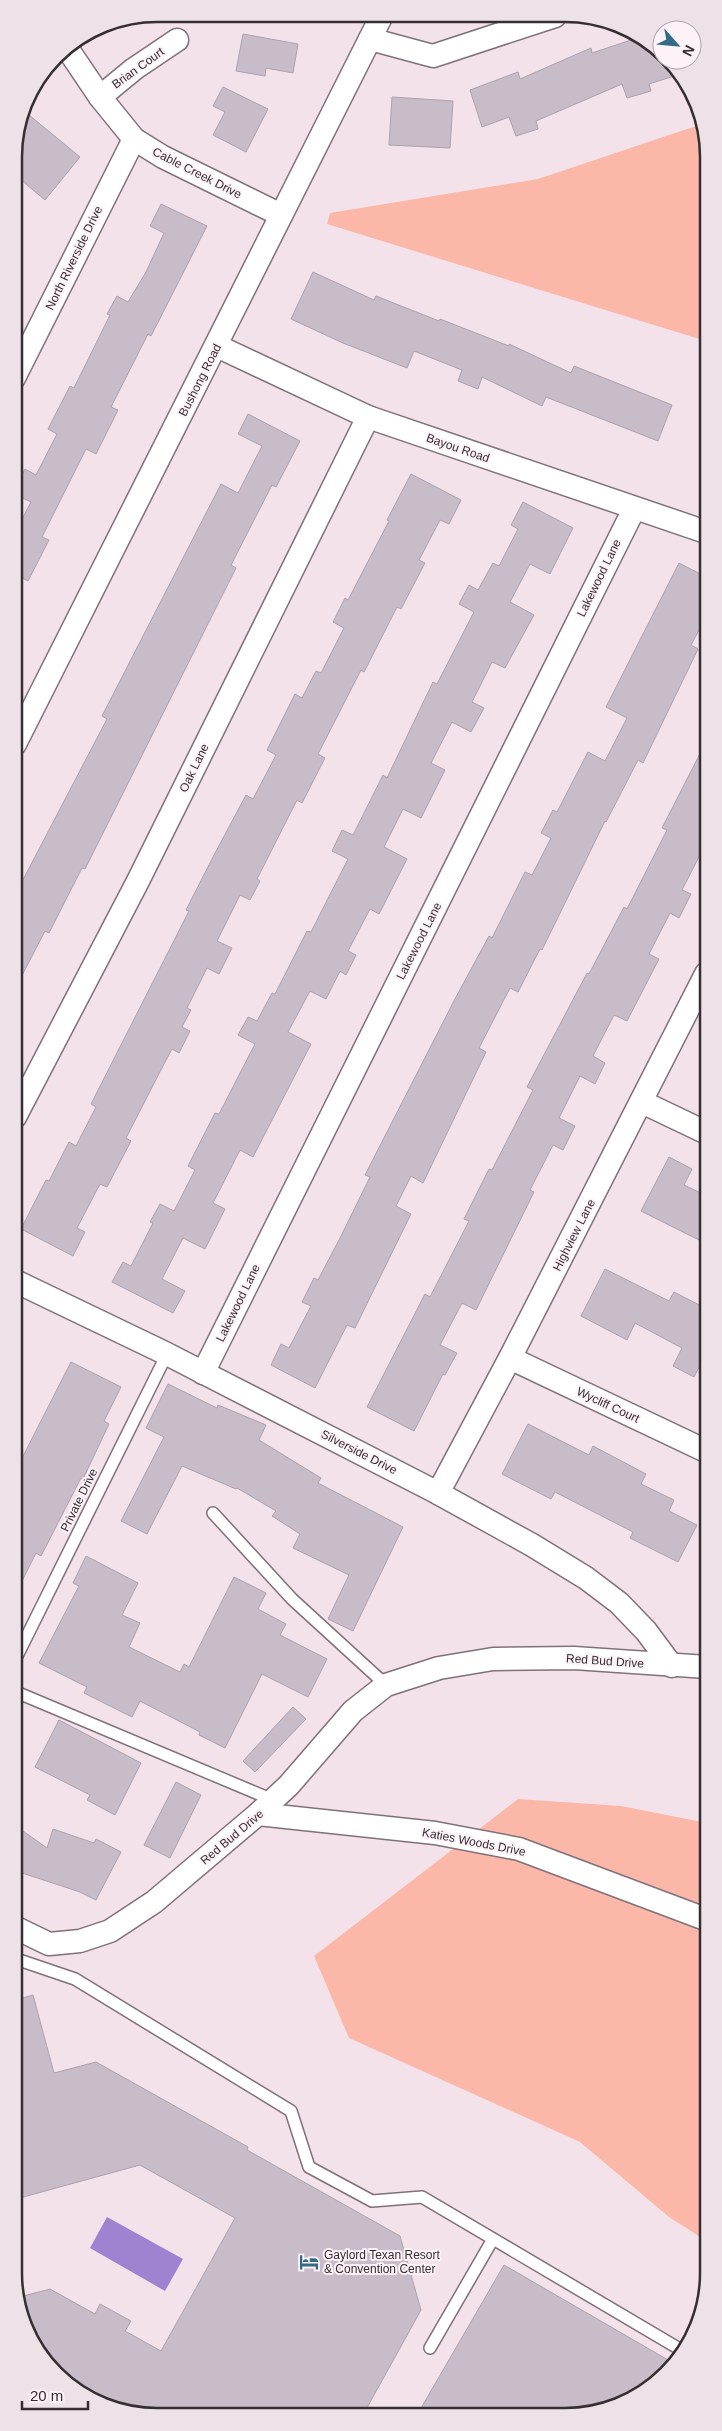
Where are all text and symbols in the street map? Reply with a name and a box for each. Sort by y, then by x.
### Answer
north arrow [652,20,702,70]
text: N [679,43,698,59]
street label: Brian Court [109,44,167,92]
street label: Cable Creek Drive [150,145,244,202]
street label: North Riverside Drive [43,203,105,312]
street label: Bushong Road [176,341,224,419]
street label: Bayou Road [424,431,492,465]
street label: Lakewood Lane [574,537,624,619]
street label: Oak Lane [176,741,212,794]
street label: Lakewood Lane [394,900,445,982]
street label: Highview Lane [550,1196,598,1273]
street label: Lakewood Lane [213,1262,263,1344]
street label: Wycliff Court [574,1384,642,1426]
street label: Silverside Drive [319,1427,400,1477]
street label: Private Drive [58,1466,100,1534]
street label: Red Bud Drive [566,1651,645,1671]
street label: Red Bud Drive [198,1806,267,1867]
street label: Katies Woods Drive [421,1825,527,1859]
place label: Gaylord Texan Resort & Convention Center [324,2248,441,2276]
hotel icon: Gaylord Texan Resort & Convention Center [298,2251,320,2273]
scale bar [22,2378,89,2410]
text: 20 m [30,2387,63,2404]

